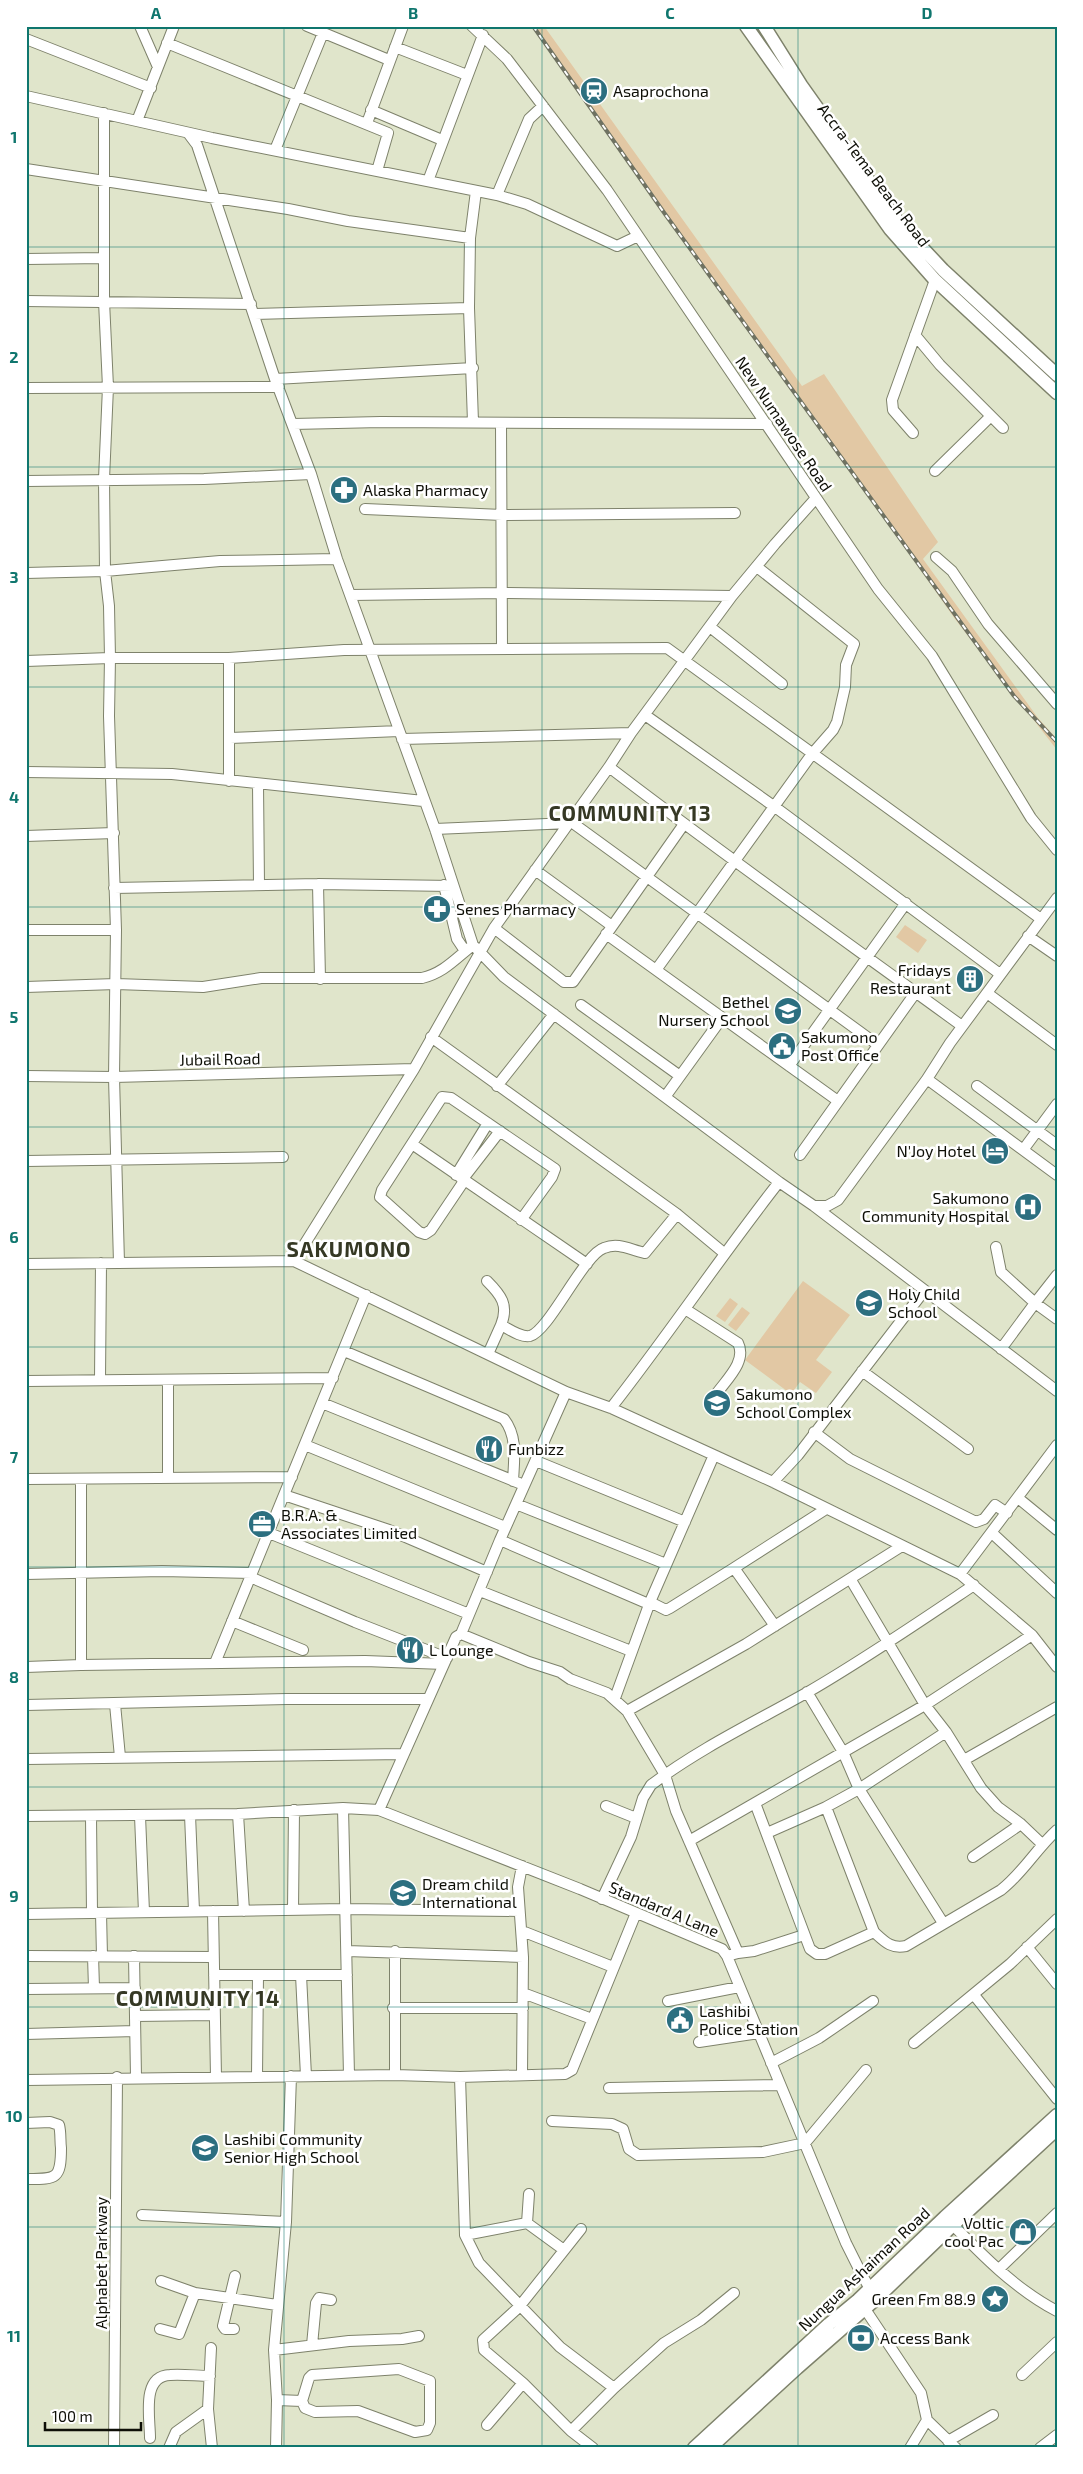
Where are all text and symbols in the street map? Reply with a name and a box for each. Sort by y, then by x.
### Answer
text: A [151,3,162,22]
text: B [408,3,418,22]
text: C [665,3,675,22]
text: D [922,3,933,22]
station icon: Asaprochona [579,76,609,106]
place label: Asaprochona [613,81,709,100]
street label: Accra-Tema Beach Road [814,99,934,250]
text: 1 [11,127,17,146]
text: 2 [9,347,19,366]
street label: New Numawose Road [732,353,837,495]
pharmacy icon: Alaska Pharmacy [329,475,359,505]
place label: Alaska Pharmacy [363,480,489,499]
text: 3 [9,567,19,586]
text: 4 [9,787,19,806]
district label: COMMUNITY 13 [548,800,712,825]
pharmacy icon: Senes Pharmacy [422,894,452,924]
place label: Senes Pharmacy [456,899,577,918]
place label: Fridays Restaurant [870,960,951,997]
building icon: Fridays Restaurant [955,964,985,994]
place label: Bethel Nursery School [658,992,769,1029]
school or university icon: Bethel Nursery School [773,996,803,1026]
text: 5 [10,1007,19,1026]
place label: Sakumono Post Office [801,1027,879,1064]
public building icon: Sakumono Post Office [767,1031,797,1061]
street label: Jubail Road [179,1048,261,1069]
hotel icon: N'Joy Hotel [980,1136,1010,1166]
place label: N'Joy Hotel [897,1141,976,1160]
place label: Sakumono Community Hospital [862,1188,1009,1225]
hospital icon: Sakumono Community Hospital [1013,1192,1043,1222]
text: 6 [9,1227,19,1246]
district label: SAKUMONO [286,1236,412,1261]
place label: Holy Child School [888,1284,960,1321]
school or university icon: Holy Child School [854,1288,884,1318]
place label: Sakumono School Complex [736,1384,852,1421]
school or university icon: Sakumono School Complex [702,1388,732,1418]
restaurant icon: Funbizz [474,1434,504,1464]
place label: Funbizz [508,1439,564,1458]
text: 7 [10,1447,19,1466]
place label: B.R.A. & Associates Limited [281,1505,417,1542]
office icon: B.R.A. & Associates Limited [247,1509,277,1539]
restaurant icon: L Lounge [395,1635,425,1665]
place label: L Lounge [429,1640,494,1659]
text: 8 [9,1667,19,1686]
place label: Dream child International [422,1874,517,1911]
street label: Standard A Lane [606,1877,722,1940]
school or university icon: Dream child International [388,1878,418,1908]
text: 9 [9,1886,19,1905]
district label: COMMUNITY 14 [116,1985,280,2010]
place label: Lashibi Police Station [699,2001,798,2038]
public building icon: Lashibi Police Station [665,2005,695,2035]
text: 10 [5,2106,23,2125]
place label: Lashibi Community Senior High School [224,2129,363,2166]
school or university icon: Lashibi Community Senior High School [190,2133,220,2163]
street label: Alphabet Parkway [91,2196,110,2329]
street label: Nungua Ashaiman Road [794,2203,933,2334]
place label: Voltic cool Pac [944,2213,1004,2250]
shop icon: Voltic cool Pac [1008,2217,1038,2247]
place icon: Green Fm 88.9 [980,2284,1010,2314]
place label: Green Fm 88.9 [872,2289,976,2308]
bank icon: Access Bank [846,2323,876,2353]
text: 11 [7,2326,21,2345]
place label: Access Bank [880,2328,970,2347]
scale bar [45,2399,141,2431]
text: 100 m [52,2407,93,2425]

